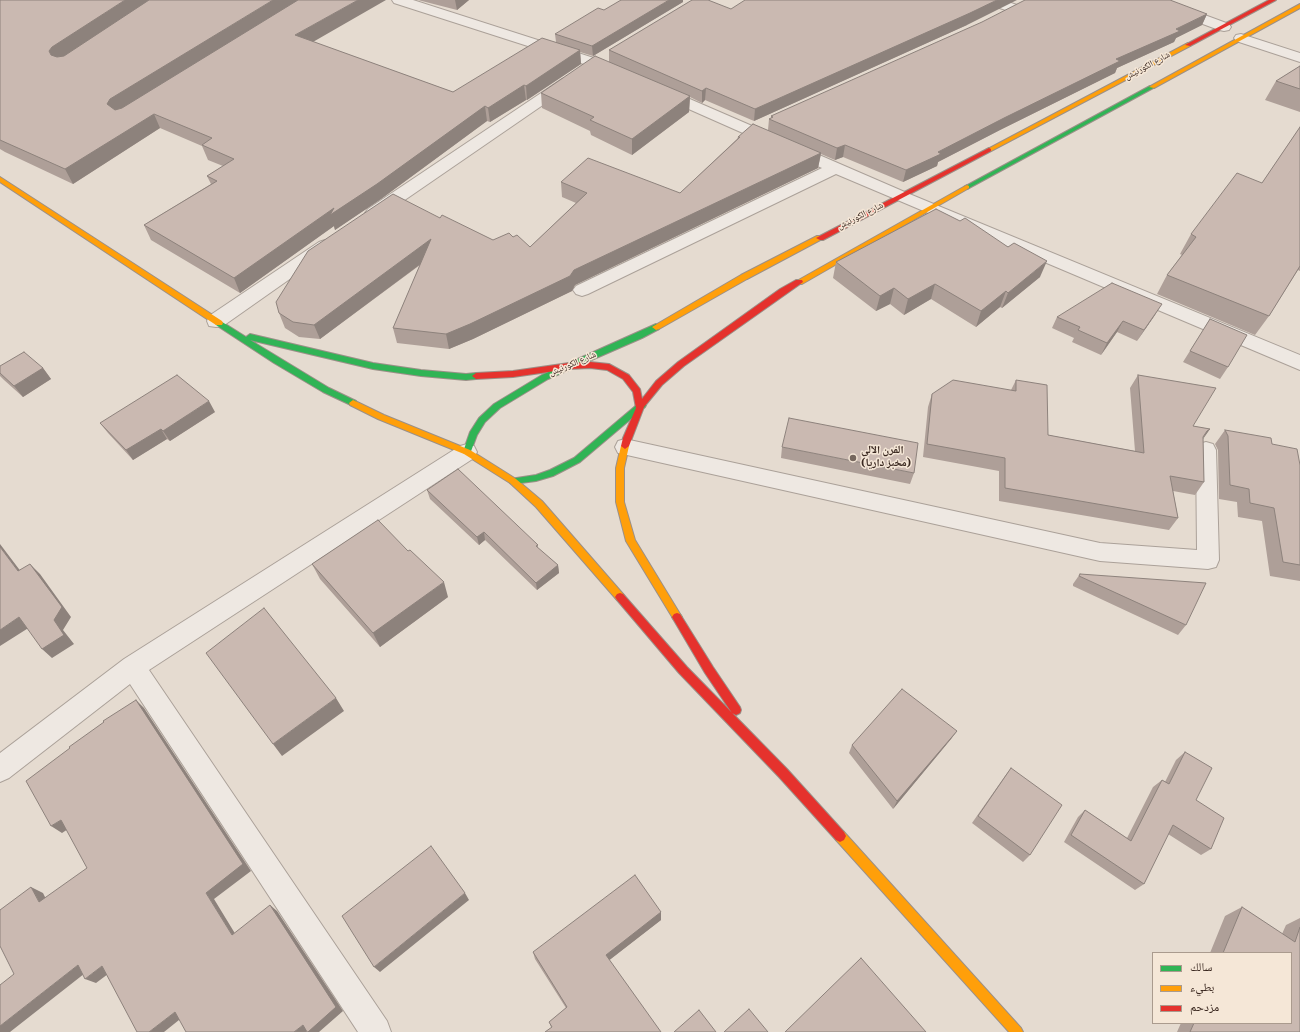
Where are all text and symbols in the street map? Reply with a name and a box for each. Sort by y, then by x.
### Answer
street label: شارع الكورنيش [1123,51,1173,83]
street label: شارع الكورنيش [836,201,886,233]
street label: شارع الكورنيش [548,350,598,380]
place label: الفرن الآلي (مخبز داريا) [861,445,911,471]
marker: الفرن الآلي (مخبز داريا) [848,453,858,463]
legend [1152,952,1292,1024]
text: سالك [1190,958,1212,979]
text: بطيء [1190,978,1214,999]
text: مزدحم [1190,998,1219,1019]

